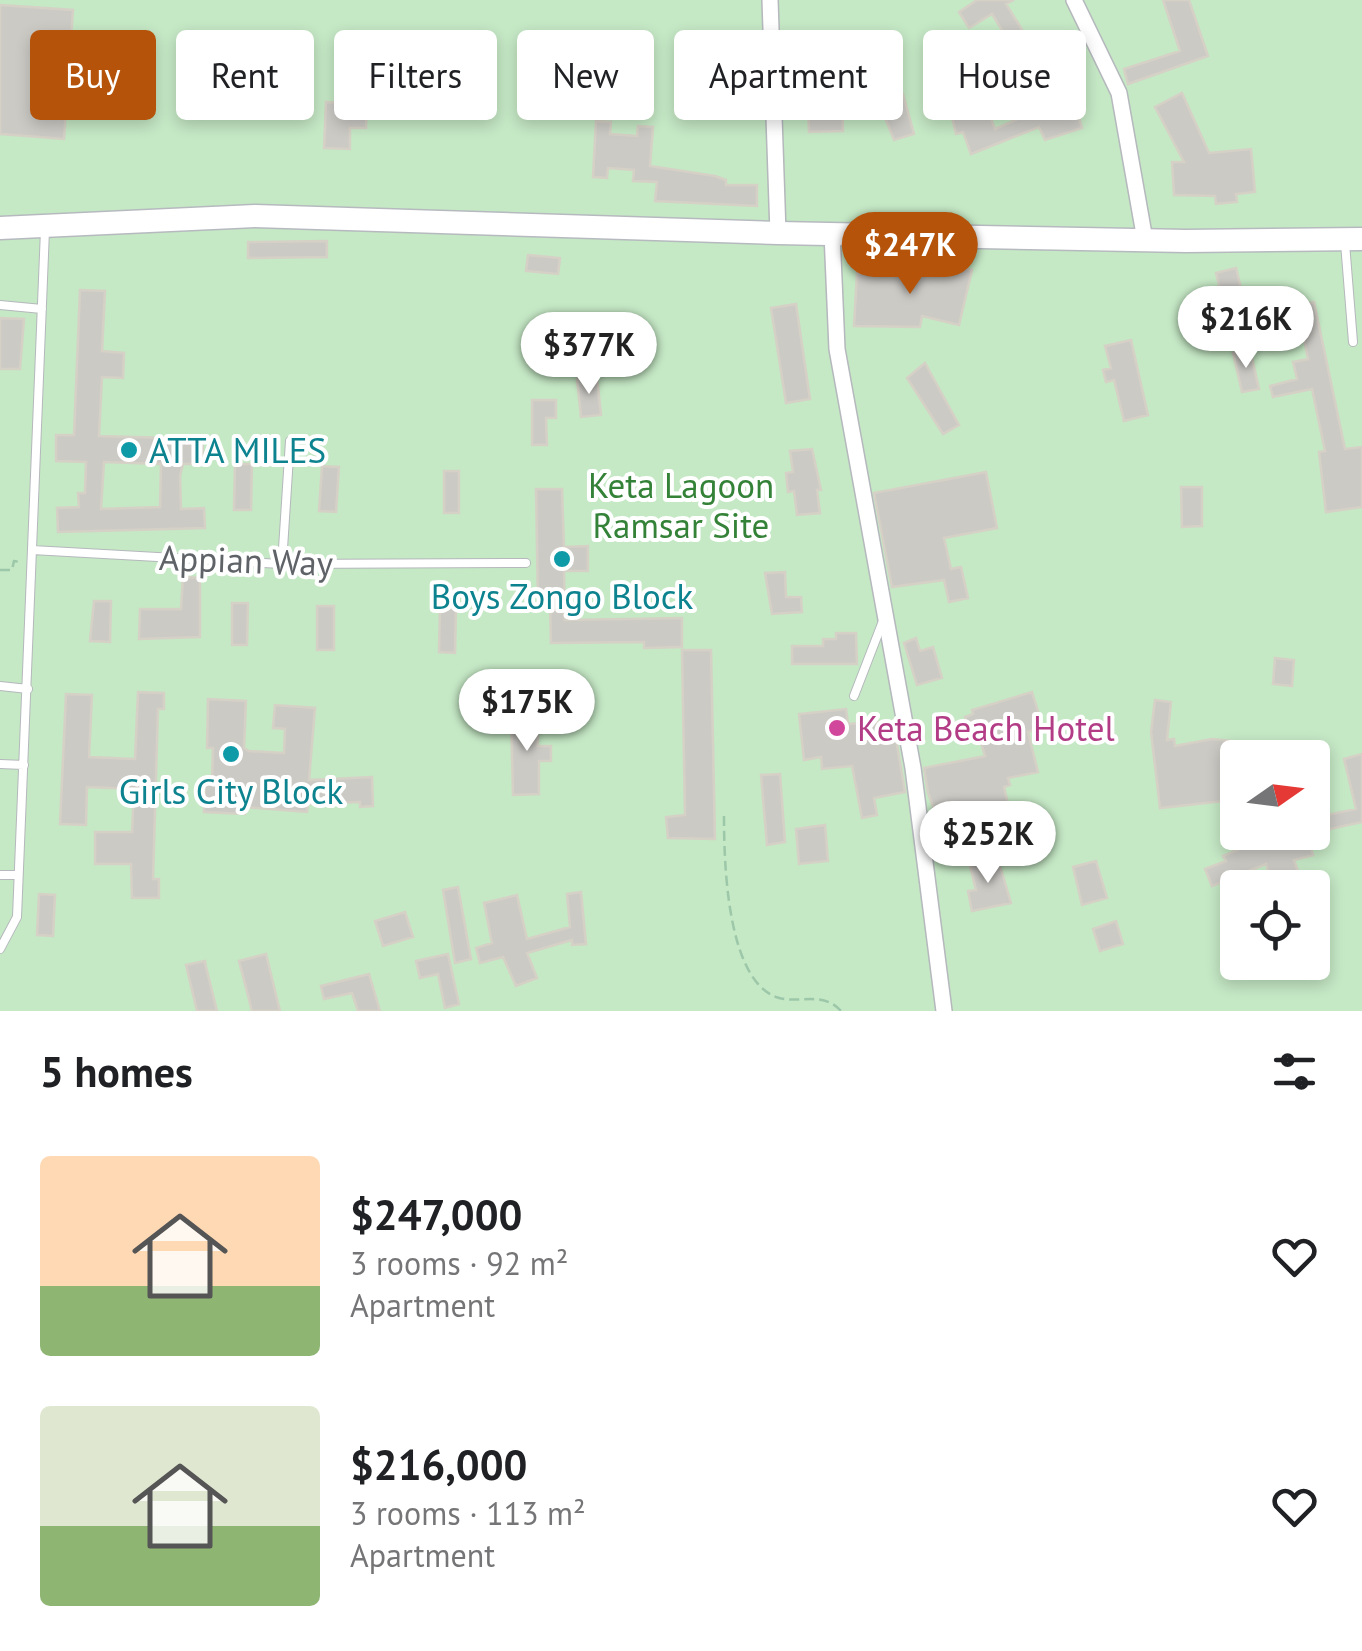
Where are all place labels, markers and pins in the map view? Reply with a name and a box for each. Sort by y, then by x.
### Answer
pin: $247K [840,212,980,297]
pin: $216K [1176,286,1316,371]
pin: $377K [519,312,659,397]
place label: ATTA MILES [149,427,326,473]
marker: ATTA MILES [118,439,140,461]
marker: Boys Zongo Block [551,548,573,570]
place label: Boys Zongo Block [431,573,693,619]
pin: $175K [457,669,597,754]
place label: Keta Beach Hotel [857,705,1115,751]
marker: Keta Beach Hotel [826,717,848,739]
marker: Girls City Block [220,743,242,765]
place label: Girls City Block [119,768,344,814]
pin: $252K [918,801,1058,886]

